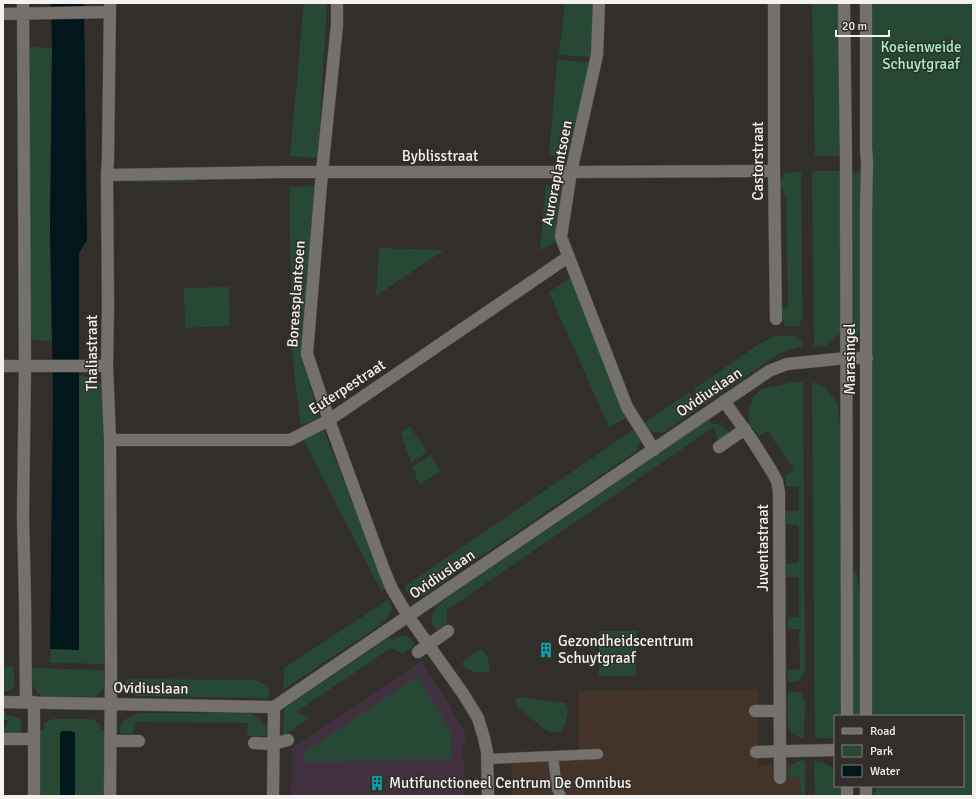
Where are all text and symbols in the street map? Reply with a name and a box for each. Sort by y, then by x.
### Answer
scale bar [836,12,889,38]
text: 20 m [842,19,867,34]
park label: Koeienweide Schuytgraaf [880,38,962,73]
street label: Auroraplantsoen [538,119,576,227]
street label: Castorstraat [749,121,767,201]
street label: Byblisstraat [402,147,478,165]
street label: Boreasplantsoen [283,240,309,348]
street label: Thaliastraat [83,315,101,391]
street label: Marasingel [841,323,859,395]
street label: Euterpestraat [305,356,389,418]
street label: Ovidiuslaan [673,364,745,420]
street label: Juventastraat [754,504,772,592]
street label: Ovidiuslaan [406,546,478,602]
place label: Gezondheidscentrum Schuytgraaf [558,632,693,667]
building icon: Gezondheidscentrum Schuytgraaf [537,641,555,659]
street label: Ovidiuslaan [113,678,189,698]
legend [834,715,964,787]
text: Road [870,724,896,739]
text: Park [870,744,893,759]
text: Water [870,764,901,779]
building icon: Mutifunctioneel Centrum De Omnibus [368,774,386,792]
place label: Mutifunctioneel Centrum De Omnibus [389,774,632,792]

